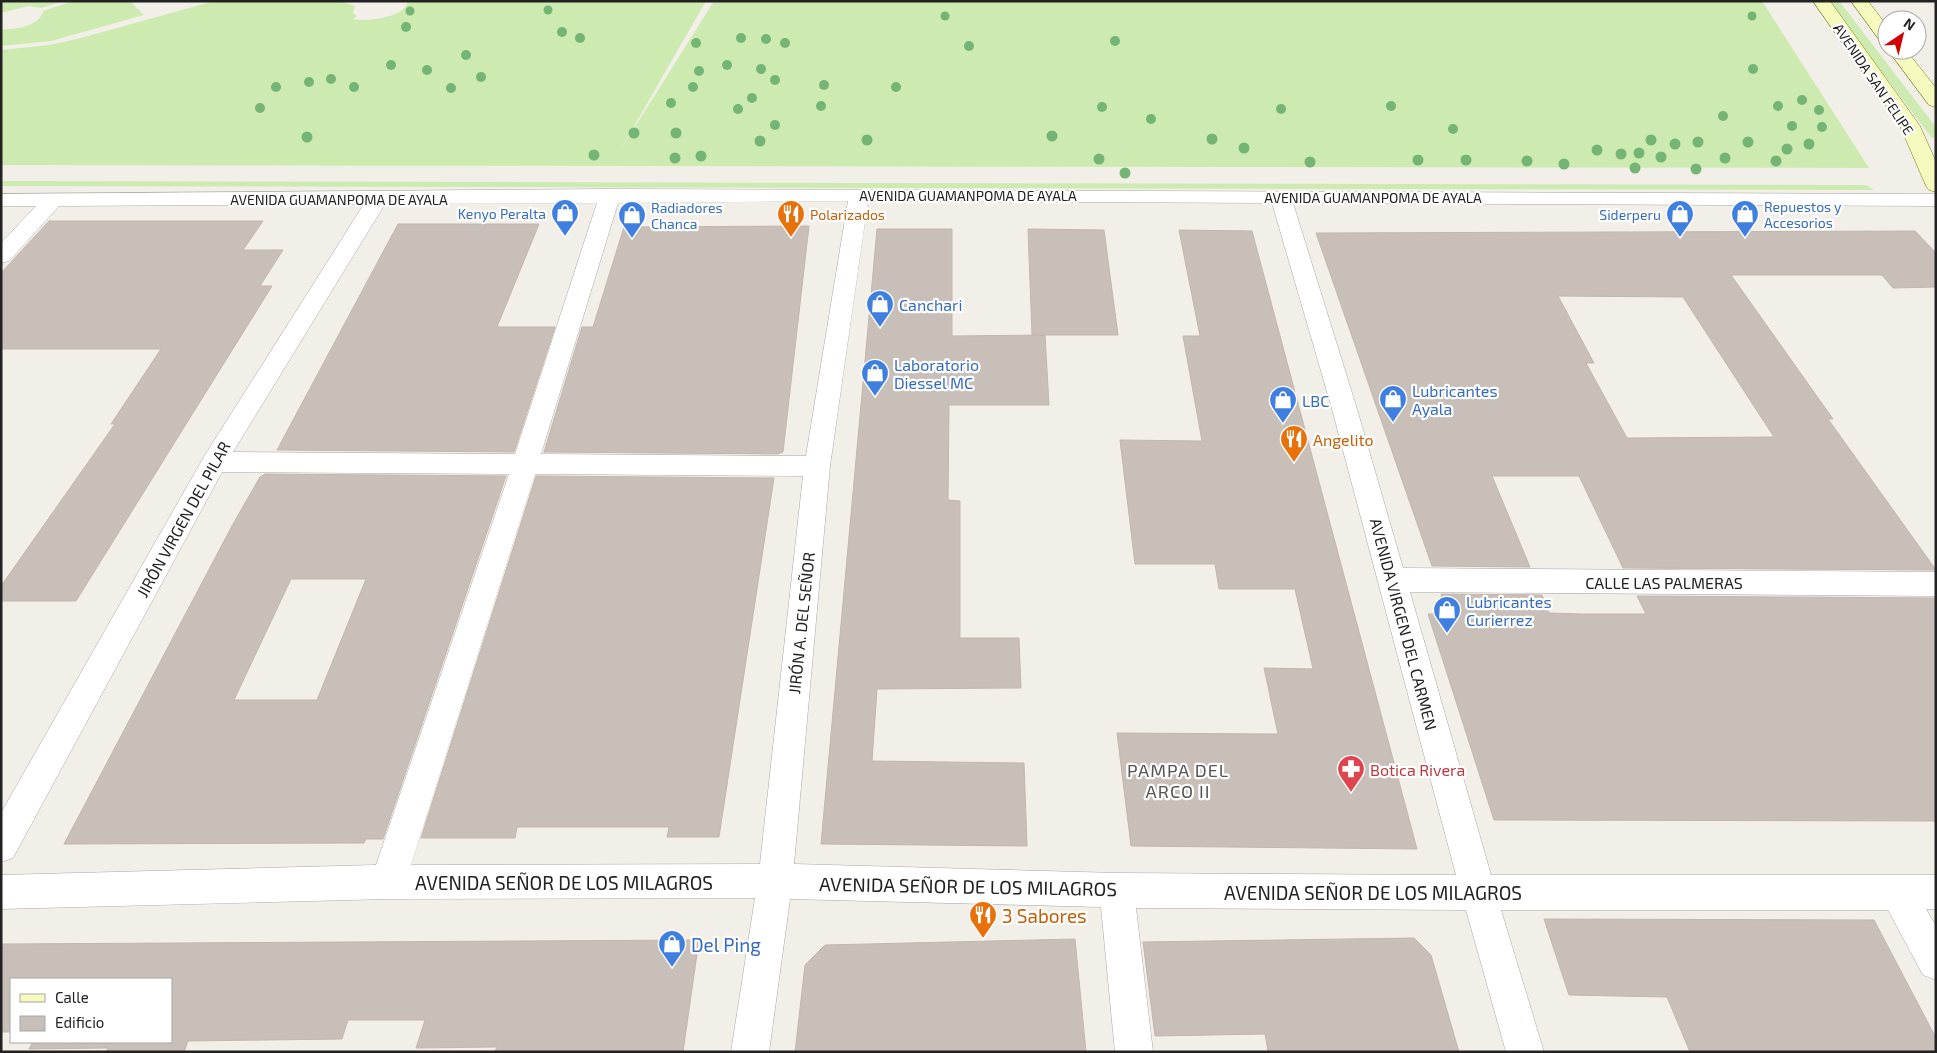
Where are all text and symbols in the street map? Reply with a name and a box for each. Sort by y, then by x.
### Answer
north arrow [1877,10,1927,60]
street label: AVENIDA SAN FELIPE [1830,20,1918,138]
street label: AVENIDA GUAMANPOMA DE AYALA [859,187,1077,204]
street label: AVENIDA GUAMANPOMA DE AYALA [1264,189,1482,206]
street label: AVENIDA GUAMANPOMA DE AYALA [230,191,448,208]
shop icon: Kenyo Peralta [550,198,580,237]
place label: Repuestos y Accesorios [1764,198,1842,231]
place label: Radiadores Chanca [651,199,723,232]
restaurant icon: Polarizados [776,199,806,238]
shop icon: Siderperu [1665,199,1695,238]
shop icon: Repuestos y Accesorios [1730,199,1760,238]
shop icon: Radiadores Chanca [617,200,647,239]
place label: Kenyo Peralta [458,205,546,222]
place label: Polarizados [810,206,885,223]
place label: Siderperu [1599,206,1661,223]
shop icon: Canchari [865,289,895,328]
place label: Canchari [899,295,963,314]
place label: Laboratorio Diessel MC [894,355,979,392]
shop icon: Laboratorio Diessel MC [860,358,890,397]
place label: Lubricantes Ayala [1412,381,1498,418]
shop icon: Lubricantes Ayala [1378,384,1408,423]
shop icon: LBC [1268,385,1298,424]
place label: LBC [1302,391,1329,410]
restaurant icon: Angelito [1279,424,1309,463]
place label: Angelito [1313,430,1374,449]
street label: JIRÓN VIRGEN DEL PILAR [132,438,234,600]
street label: AVENIDA VIRGEN DEL CARMEN [1367,516,1441,732]
street label: JIRÓN A. DEL SEÑOR [784,551,818,695]
street label: CALLE LAS PALMERAS [1585,573,1743,592]
place label: Lubricantes Curierrez [1466,592,1552,629]
shop icon: Lubricantes Curierrez [1432,595,1462,634]
pharmacy icon: Botica Rivera [1336,754,1366,793]
district label: PAMPA DEL ARCO II [1127,759,1229,802]
place label: Botica Rivera [1370,760,1465,779]
street label: AVENIDA SEÑOR DE LOS MILAGROS [415,871,713,894]
street label: AVENIDA SEÑOR DE LOS MILAGROS [819,872,1117,900]
street label: AVENIDA SEÑOR DE LOS MILAGROS [1224,881,1522,904]
restaurant icon: 3 Sabores [968,900,998,939]
place label: 3 Sabores [1002,904,1087,927]
shop icon: Del Ping [657,929,687,968]
place label: Del Ping [691,933,761,956]
legend [10,978,172,1043]
text: Calle [55,988,89,1006]
text: Edificio [55,1013,104,1031]

